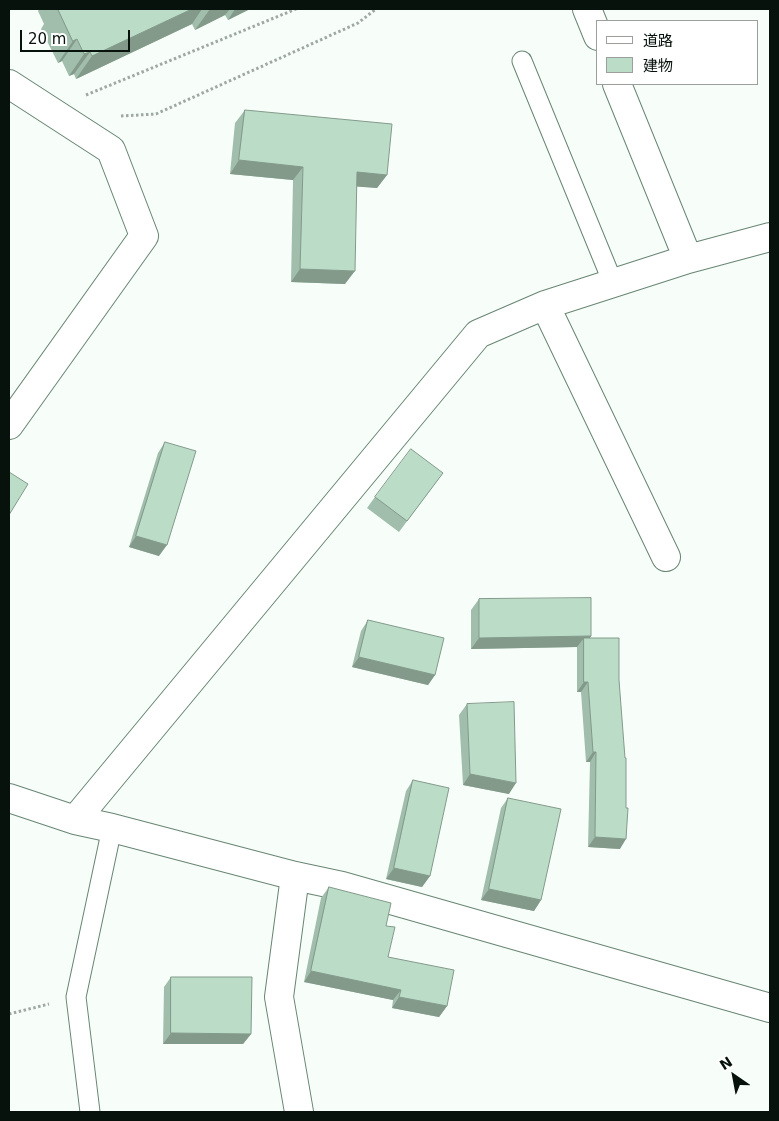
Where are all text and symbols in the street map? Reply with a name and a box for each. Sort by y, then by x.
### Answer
scale bar [22,20,132,52]
legend [596,20,759,85]
text: 20 m [28,30,66,48]
text: 道路 [643,32,673,50]
text: 建物 [643,57,673,75]
north arrow [709,1051,759,1101]
text: N [717,1054,735,1073]

